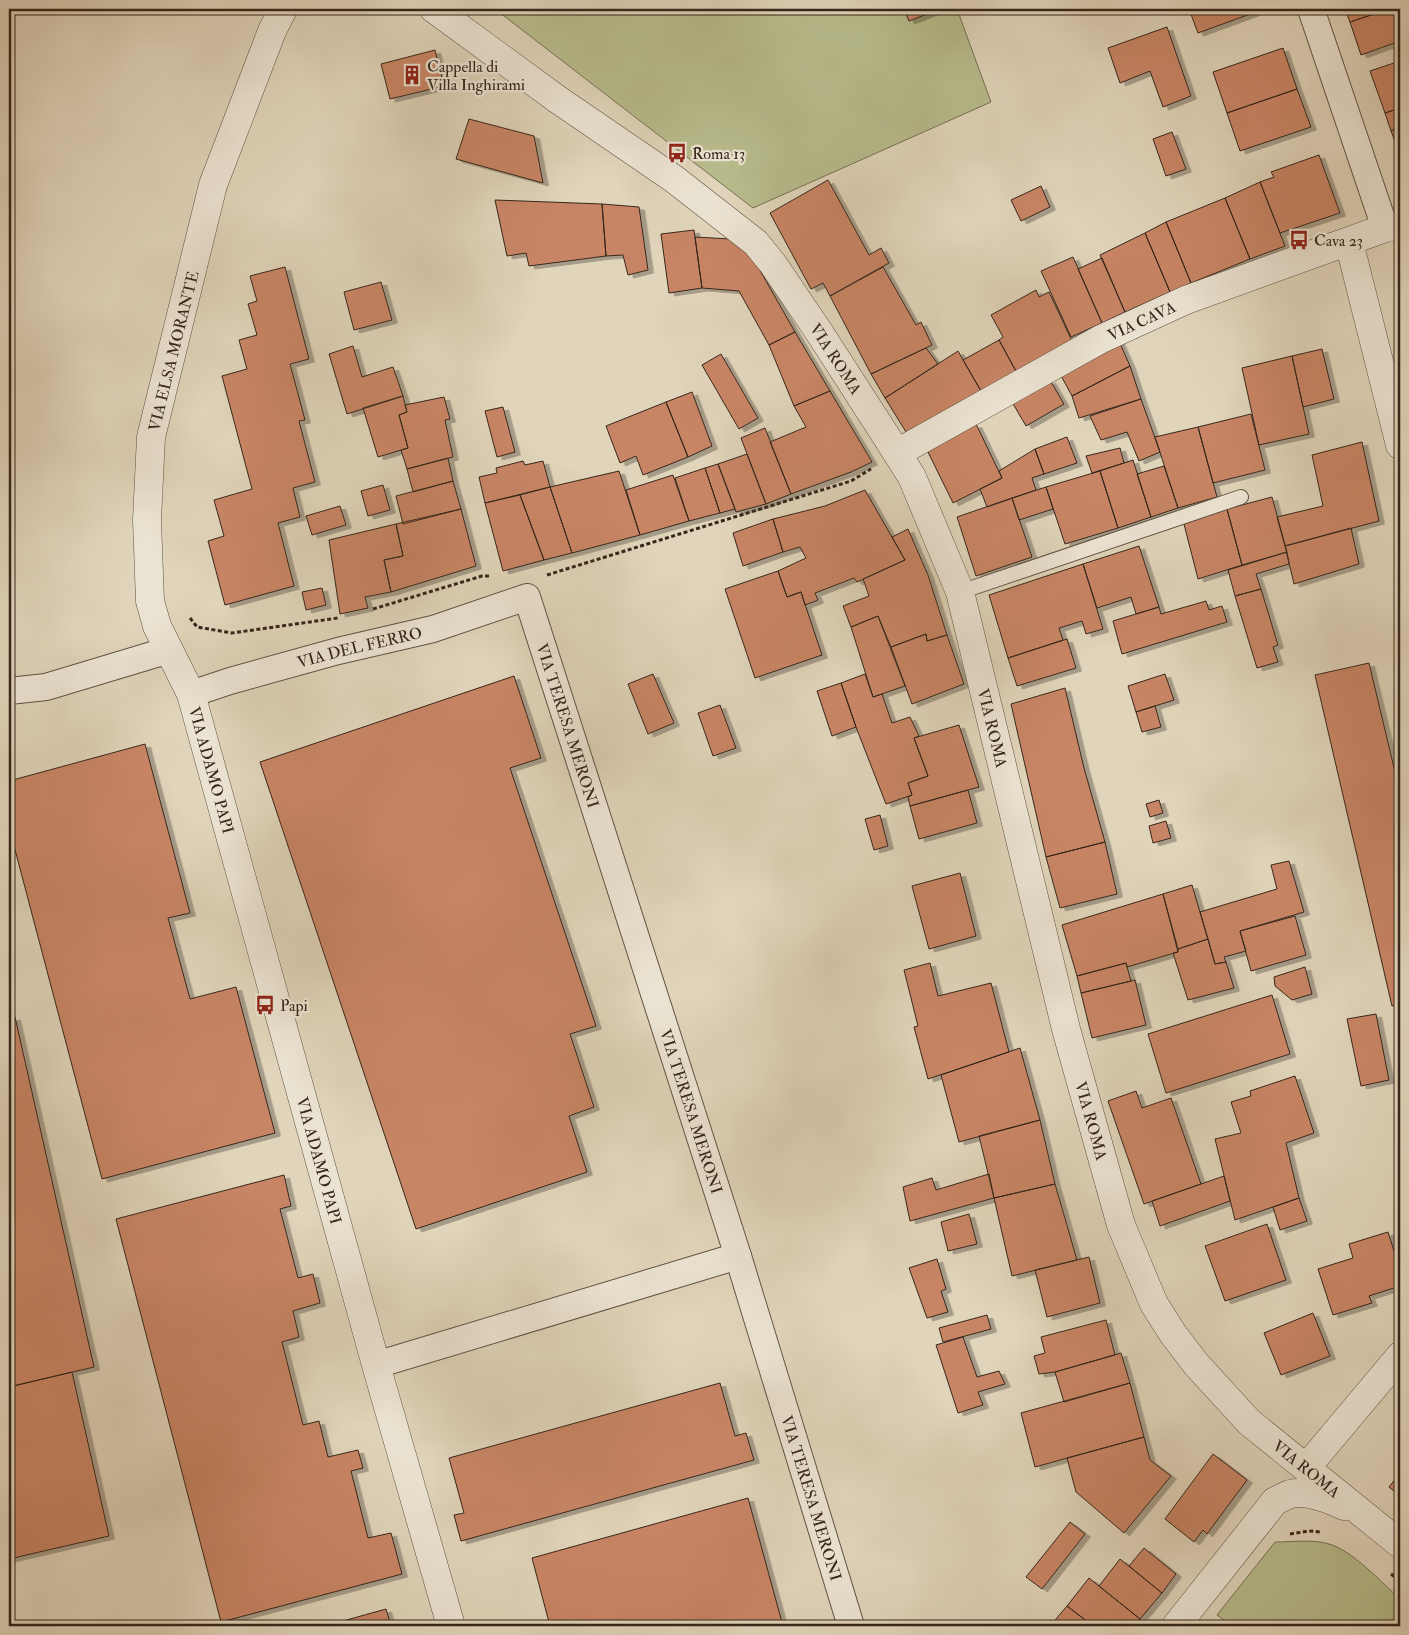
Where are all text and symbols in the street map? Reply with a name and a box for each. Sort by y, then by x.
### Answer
place label: Cappella di Villa Inghirami [427,57,525,95]
building icon: Cappella di Villa Inghirami [401,64,423,86]
bus stop icon: Roma 13 [666,142,688,164]
place label: Roma 13 [692,144,745,164]
bus stop icon: Cava 23 [1288,229,1310,251]
place label: Cava 23 [1314,231,1363,251]
street label: VIA ELSA MORANTE [144,269,204,433]
street label: VIA CAVA [1104,297,1179,346]
street label: VIA ROMA [805,320,866,399]
street label: VIA DEL FERRO [295,623,424,673]
street label: VIA TERESA MERONI [531,641,603,811]
street label: VIA ROMA [973,686,1011,770]
street label: VIA ADAMO PAPI [184,704,238,836]
bus stop icon: Papi [254,994,276,1016]
place label: Papi [280,996,308,1017]
street label: VIA TERESA MERONI [655,1027,726,1196]
street label: VIA ROMA [1070,1079,1111,1163]
street label: VIA ADAMO PAPI [292,1095,346,1226]
street label: VIA TERESA MERONI [776,1413,846,1583]
street label: VIA ROMA [1268,1436,1344,1503]

